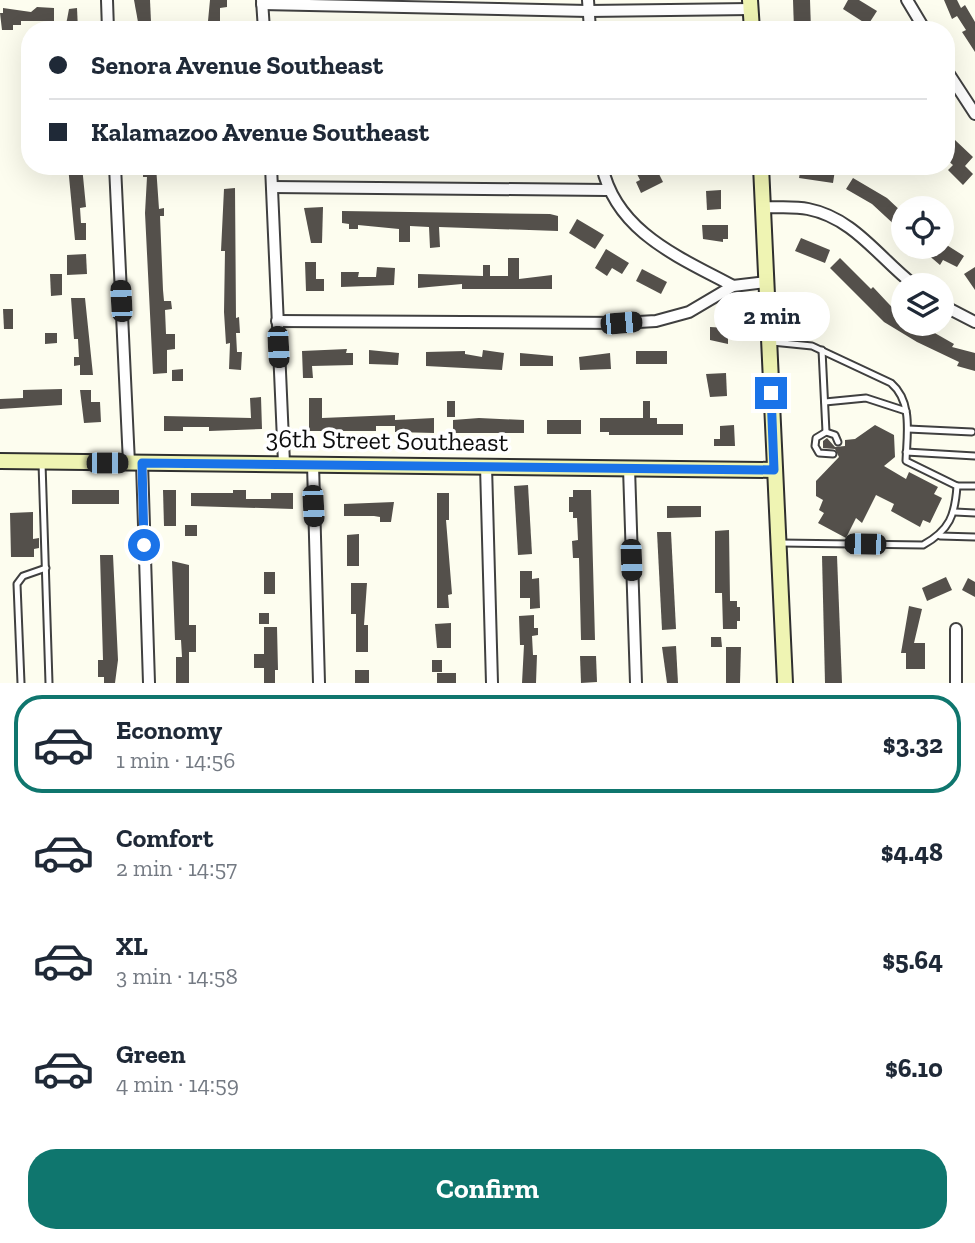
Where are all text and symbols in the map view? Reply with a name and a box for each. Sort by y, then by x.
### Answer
text: Senora Avenue Southeast [91,49,383,81]
text: Kalamazoo Avenue Southeast [91,116,429,148]
map controls [891,196,954,336]
button: locate [891,196,954,259]
button: layers [891,273,954,336]
car [110,279,133,323]
callout: 2 min [713,292,829,340]
text: 2 min [743,302,801,330]
car [600,311,643,335]
car [267,325,290,369]
route end [755,377,787,409]
street label: 36th Street Southeast [265,422,509,458]
car [87,453,129,474]
car [302,484,325,528]
route start [128,529,160,561]
car [844,533,887,555]
car [620,539,643,581]
icon: car [32,713,95,776]
text: Economy [116,714,222,746]
text: $3.32 [883,728,943,760]
text: 1 min · 14:56 [116,746,235,774]
icon: car [32,821,95,884]
text: Comfort [116,822,213,854]
text: $4.48 [881,836,943,868]
text: 2 min · 14:57 [116,854,237,882]
icon: car [32,929,95,992]
text: XL [116,930,148,962]
text: $5.64 [882,944,943,976]
text: 3 min · 14:58 [116,962,238,990]
icon: car [32,1037,95,1100]
text: Green [116,1038,186,1070]
text: $6.10 [885,1052,943,1084]
text: 4 min · 14:59 [116,1070,239,1098]
button: Confirm [28,1149,947,1229]

